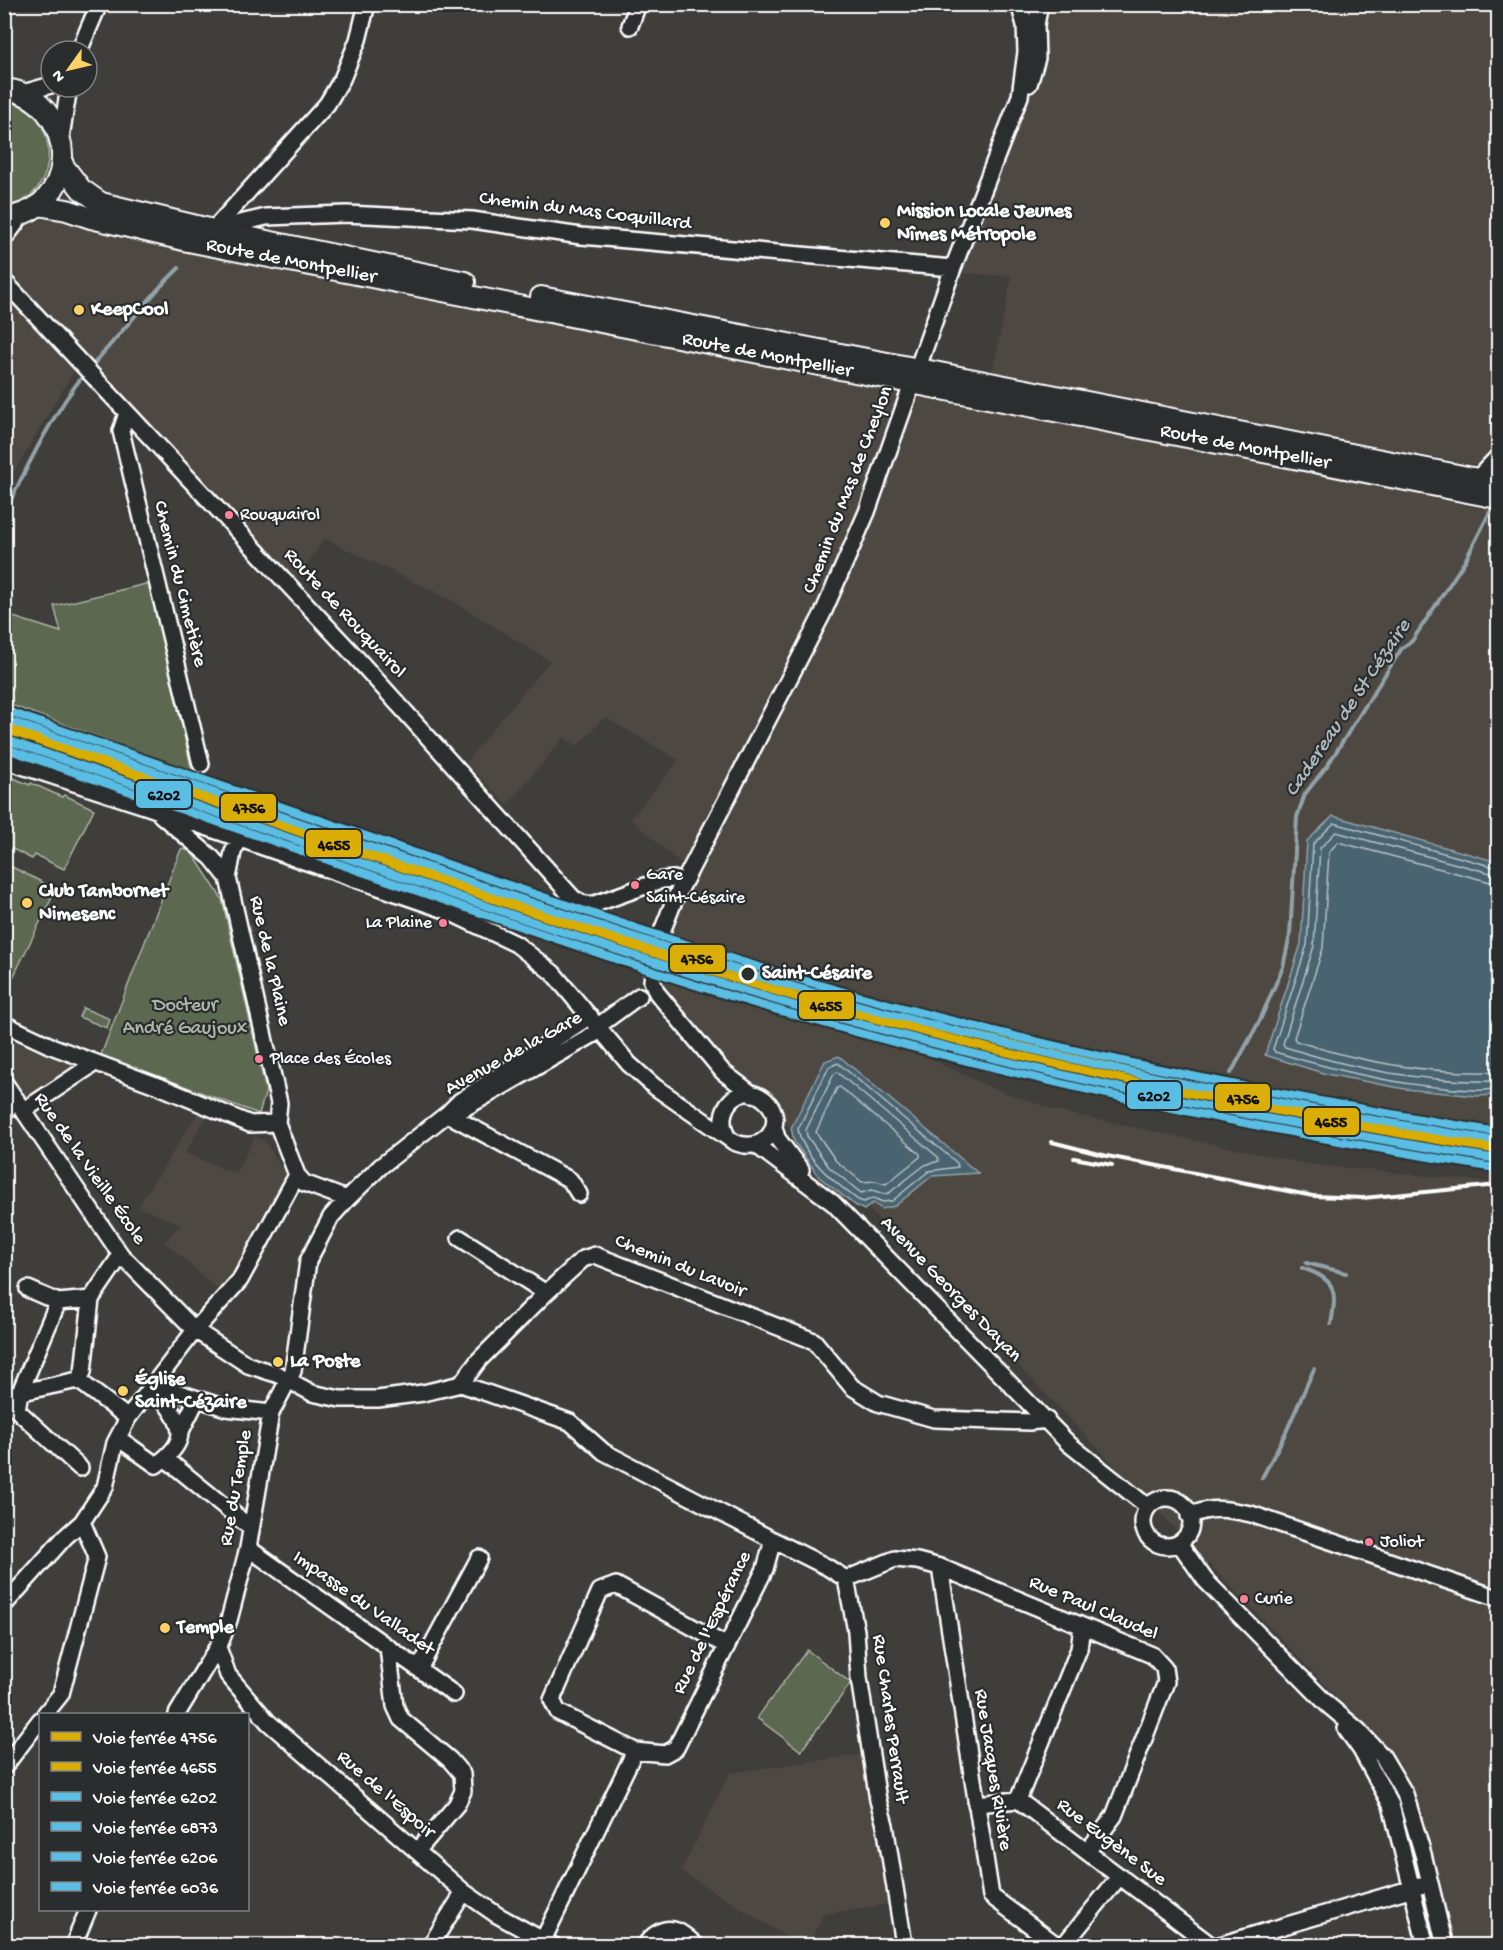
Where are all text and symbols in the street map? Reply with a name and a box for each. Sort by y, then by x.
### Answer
north arrow [39,39,99,99]
text: N [48,65,70,85]
street label: Chemin du Mas Coquillard [478,188,694,237]
place label: Mission Locale Jeunes Nîmes Métropole [897,201,1073,247]
marker: Mission Locale Jeunes Nîmes Métropole [878,216,892,230]
street label: Route de Montpellier [204,234,380,290]
place label: KeepCool [90,299,169,322]
marker: KeepCool [72,303,86,317]
street label: Route de Montpellier [680,328,856,384]
street label: Chemin du Mas de Cheylon [799,383,899,597]
street label: Route de Montpellier [1158,420,1334,476]
street label: Chemin du Cimetière [147,499,211,670]
place label: Rouquairol [240,505,320,526]
marker: Rouquairol [223,509,235,521]
street label: Route de Rouquairol [278,544,410,684]
water label: Cadereau de St Cézaire [1280,615,1418,802]
line badge: 6202 [135,780,192,809]
text: 6202 [148,788,181,807]
line badge: 4756 [220,793,277,822]
text: 4756 [232,801,266,820]
line badge: 4655 [305,829,362,858]
text: 4655 [317,838,351,857]
place label: Gare Saint-Césaire [646,865,746,909]
marker: Gare Saint-Césaire [629,879,641,891]
place label: Club Tambornet Nimesenc [38,881,170,927]
street label: Rue de la Plaine [243,894,295,1029]
marker: Club Tambornet Nimesenc [20,896,34,910]
place label: La Plaine [366,913,433,934]
marker: La Plaine [437,917,449,929]
line badge: 4756 [669,944,726,973]
text: 4756 [680,952,714,971]
place label: Saint-Césaire [762,963,873,986]
marker: Saint-Césaire [739,965,757,983]
line badge: 4655 [798,991,855,1020]
park label: Docteur André Gaujoux [123,995,248,1041]
text: 4655 [809,999,843,1018]
street label: Avenue de la Gare [442,1007,587,1101]
place label: Place des Écoles [269,1049,392,1070]
marker: Place des Écoles [253,1053,265,1065]
line badge: 6202 [1126,1081,1182,1110]
line badge: 4756 [1214,1083,1271,1112]
street label: Rue de la Vieille École [28,1088,151,1250]
text: 6202 [1138,1089,1171,1108]
text: 4756 [1226,1092,1260,1111]
line badge: 4655 [1303,1107,1360,1136]
text: 4655 [1314,1115,1348,1134]
street label: Avenue Georges Dayan [874,1212,1026,1368]
street label: Chemin du Lavoir [611,1230,751,1305]
place label: La Poste [290,1351,361,1374]
marker: La Poste [271,1355,285,1369]
place label: Église Saint-Cézaire [135,1368,247,1415]
marker: Église Saint-Cézaire [116,1384,130,1398]
street label: Rue du Temple [215,1427,259,1548]
place label: Joliot [1380,1532,1425,1553]
marker: Joliot [1363,1536,1375,1548]
street label: Impasse du Valladet [288,1546,440,1663]
street label: Rue de l'Espérance [668,1547,758,1698]
street label: Rue Paul Claudel [1025,1571,1161,1647]
place label: Curie [1255,1589,1293,1610]
marker: Curie [1238,1593,1250,1605]
place label: Temple [175,1617,234,1640]
marker: Temple [158,1621,172,1635]
street label: Rue Charles Perrault [866,1633,912,1807]
street label: Rue Jacques Rivière [968,1688,1016,1853]
legend [39,1713,249,1911]
text: Voie ferrée 4756 [92,1729,218,1750]
street label: Rue de l'Espoir [331,1746,440,1845]
text: Voie ferrée 4655 [92,1759,217,1780]
text: Voie ferrée 6202 [92,1789,217,1810]
street label: Rue Eugène Sue [1051,1794,1171,1892]
text: Voie ferrée 6873 [92,1819,218,1840]
text: Voie ferrée 6206 [92,1849,218,1870]
text: Voie ferrée 6036 [92,1879,219,1900]

